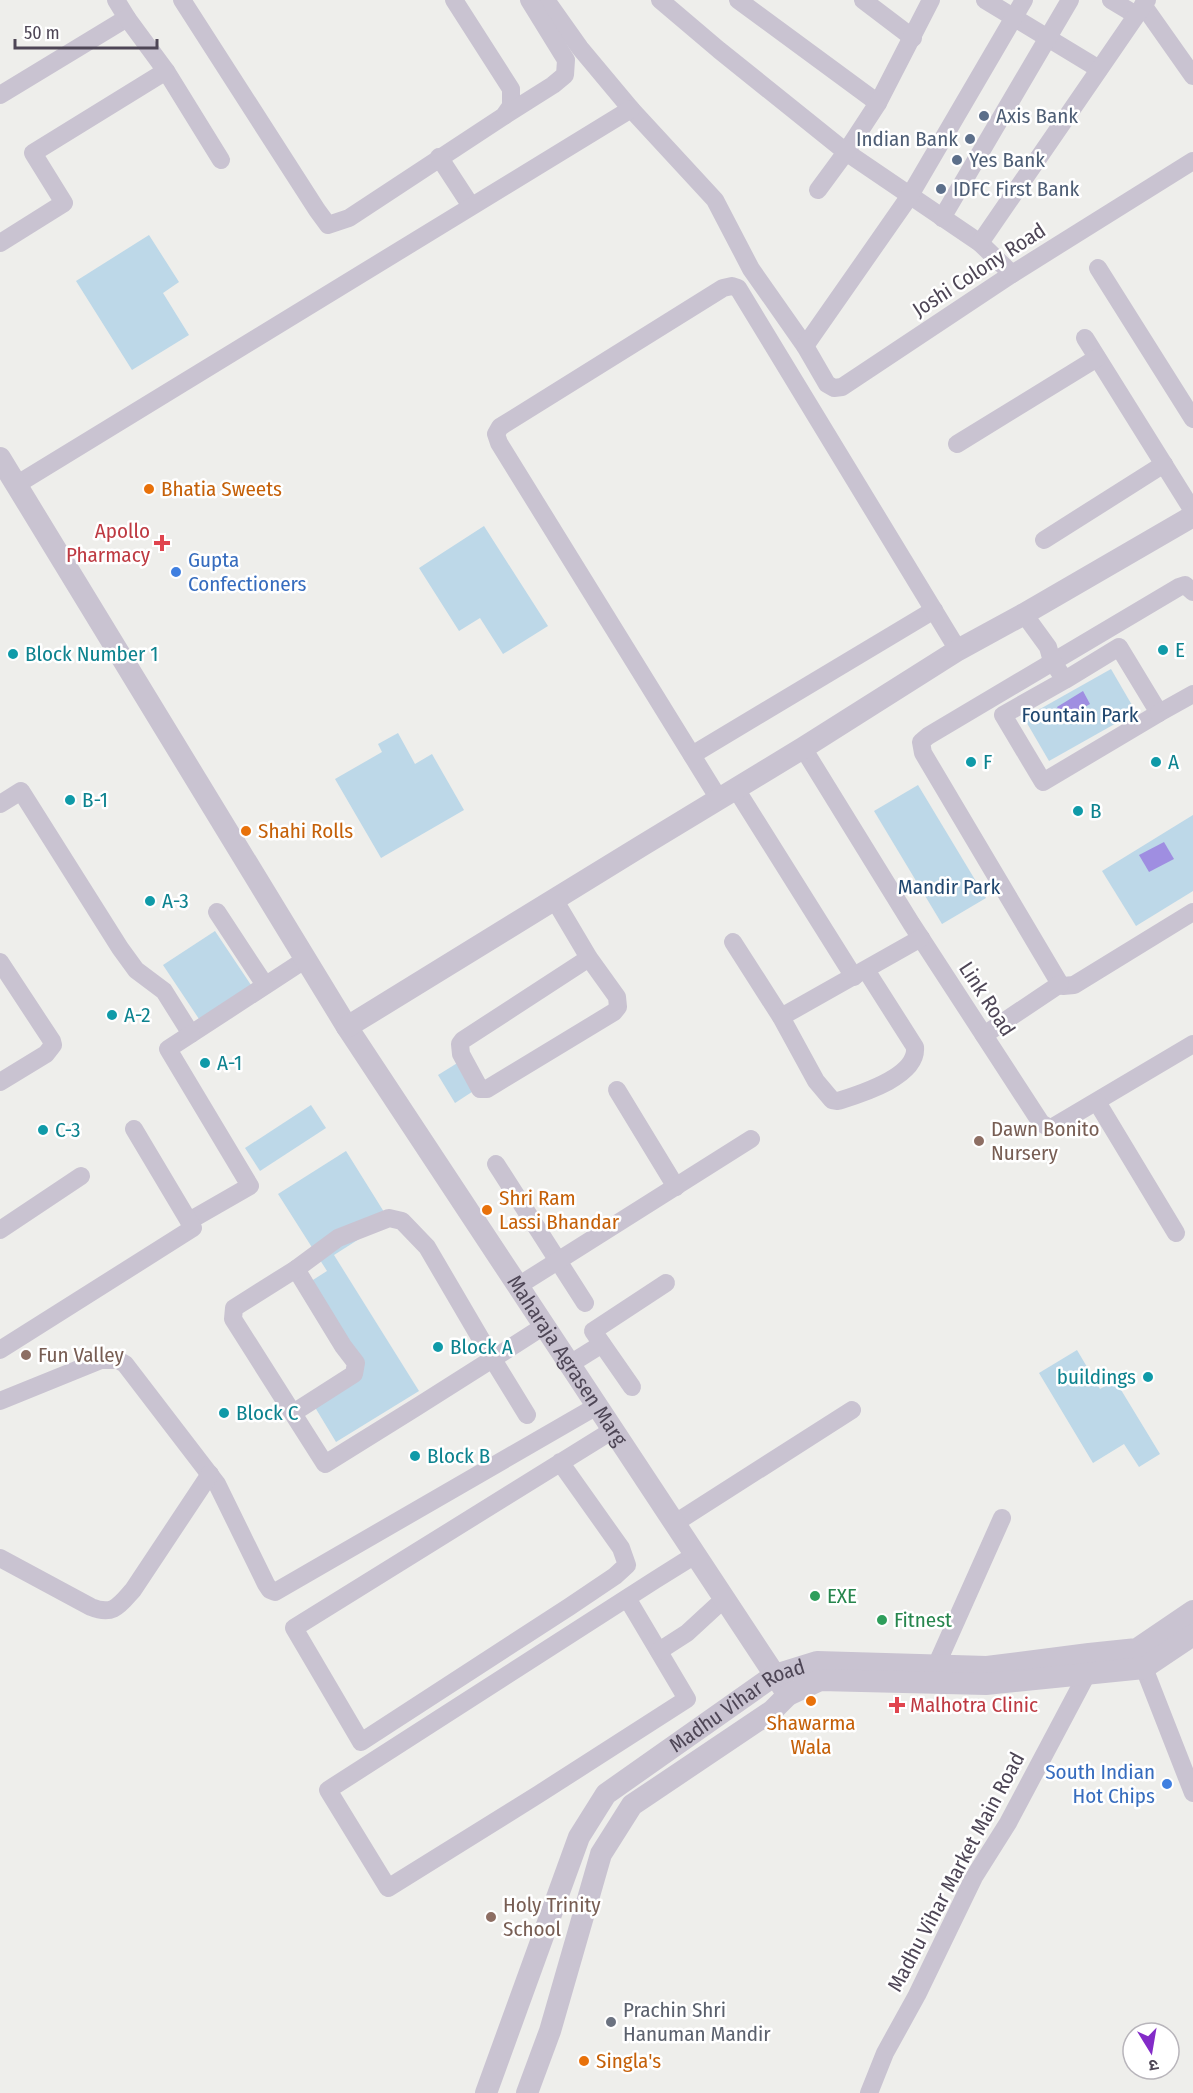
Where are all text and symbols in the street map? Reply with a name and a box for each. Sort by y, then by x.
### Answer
scale bar [15,12,158,50]
text: 50 m [24,22,60,44]
place label: Axis Bank [996,103,1078,129]
marker: Axis Bank [977,109,991,123]
place label: Indian Bank [856,126,958,152]
marker: Indian Bank [963,132,977,146]
place label: Yes Bank [969,147,1045,173]
marker: Yes Bank [950,153,964,167]
place label: IDFC First Bank [953,176,1080,202]
marker: IDFC First Bank [934,182,948,196]
street label: Joshi Colony Road [908,217,1050,323]
place label: Bhatia Sweets [161,476,282,502]
marker: Bhatia Sweets [142,482,156,496]
place label: Apollo Pharmacy [66,518,151,568]
marker: Apollo Pharmacy [155,536,169,550]
place label: Gupta Confectioners [188,547,307,597]
marker: Gupta Confectioners [169,565,183,579]
place label: E [1175,637,1185,663]
place label: Block Number 1 [25,641,159,667]
marker: E [1156,643,1170,657]
marker: Block Number 1 [6,647,20,661]
park label: Fountain Park [1021,702,1139,728]
place label: F [983,749,992,775]
place label: A [1168,749,1179,775]
marker: F [964,755,978,769]
marker: A [1149,755,1163,769]
place label: B-1 [82,787,108,813]
marker: B-1 [63,793,77,807]
place label: B [1090,798,1102,824]
marker: B [1071,804,1085,818]
place label: Shahi Rolls [258,818,353,844]
marker: Shahi Rolls [239,824,253,838]
park label: Mandir Park [898,874,1000,900]
place label: A-3 [162,888,189,914]
marker: A-3 [143,894,157,908]
street label: Link Road [953,957,1021,1041]
place label: A-2 [124,1002,151,1028]
marker: A-2 [105,1008,119,1022]
place label: A-1 [217,1050,242,1076]
marker: A-1 [198,1056,212,1070]
place label: Dawn Bonito Nursery [991,1116,1099,1166]
place label: C-3 [55,1117,80,1143]
marker: C-3 [36,1123,50,1137]
marker: Dawn Bonito Nursery [972,1134,986,1148]
place label: Shri Ram Lassi Bhandar [499,1185,620,1235]
marker: Shri Ram Lassi Bhandar [480,1203,494,1217]
street label: Maharaja Agrasen Marg [501,1270,633,1451]
place label: Block A [450,1334,513,1360]
marker: Block A [431,1340,445,1354]
place label: Fun Valley [38,1342,125,1368]
marker: Fun Valley [19,1348,33,1362]
place label: buildings [1057,1364,1136,1390]
marker: buildings [1141,1370,1155,1384]
place label: Block C [236,1400,299,1426]
marker: Block C [217,1406,231,1420]
place label: Block B [427,1443,490,1469]
marker: Block B [408,1449,422,1463]
place label: EXE [827,1583,857,1609]
marker: EXE [808,1589,822,1603]
place label: Fitnest [894,1607,952,1633]
marker: Fitnest [875,1613,889,1627]
street label: Madhu Vihar Road [664,1654,808,1758]
place label: Malhotra Clinic [910,1692,1038,1718]
marker: Shawarma Wala [804,1694,818,1708]
marker: Malhotra Clinic [888,1696,906,1714]
place label: Shawarma Wala [766,1710,856,1760]
street label: Madhu Vihar Market Main Road [882,1748,1030,1996]
place label: South Indian Hot Chips [1045,1759,1155,1809]
marker: South Indian Hot Chips [1160,1777,1174,1791]
place label: Holy Trinity School [503,1892,601,1942]
marker: Holy Trinity School [484,1910,498,1924]
place label: Prachin Shri Hanuman Mandir [623,1997,771,2047]
marker: Prachin Shri Hanuman Mandir [604,2015,618,2029]
north arrow [1121,2021,1181,2081]
place label: Singla's [596,2048,661,2074]
marker: Singla's [577,2054,591,2068]
text: उ [1147,2055,1160,2076]

